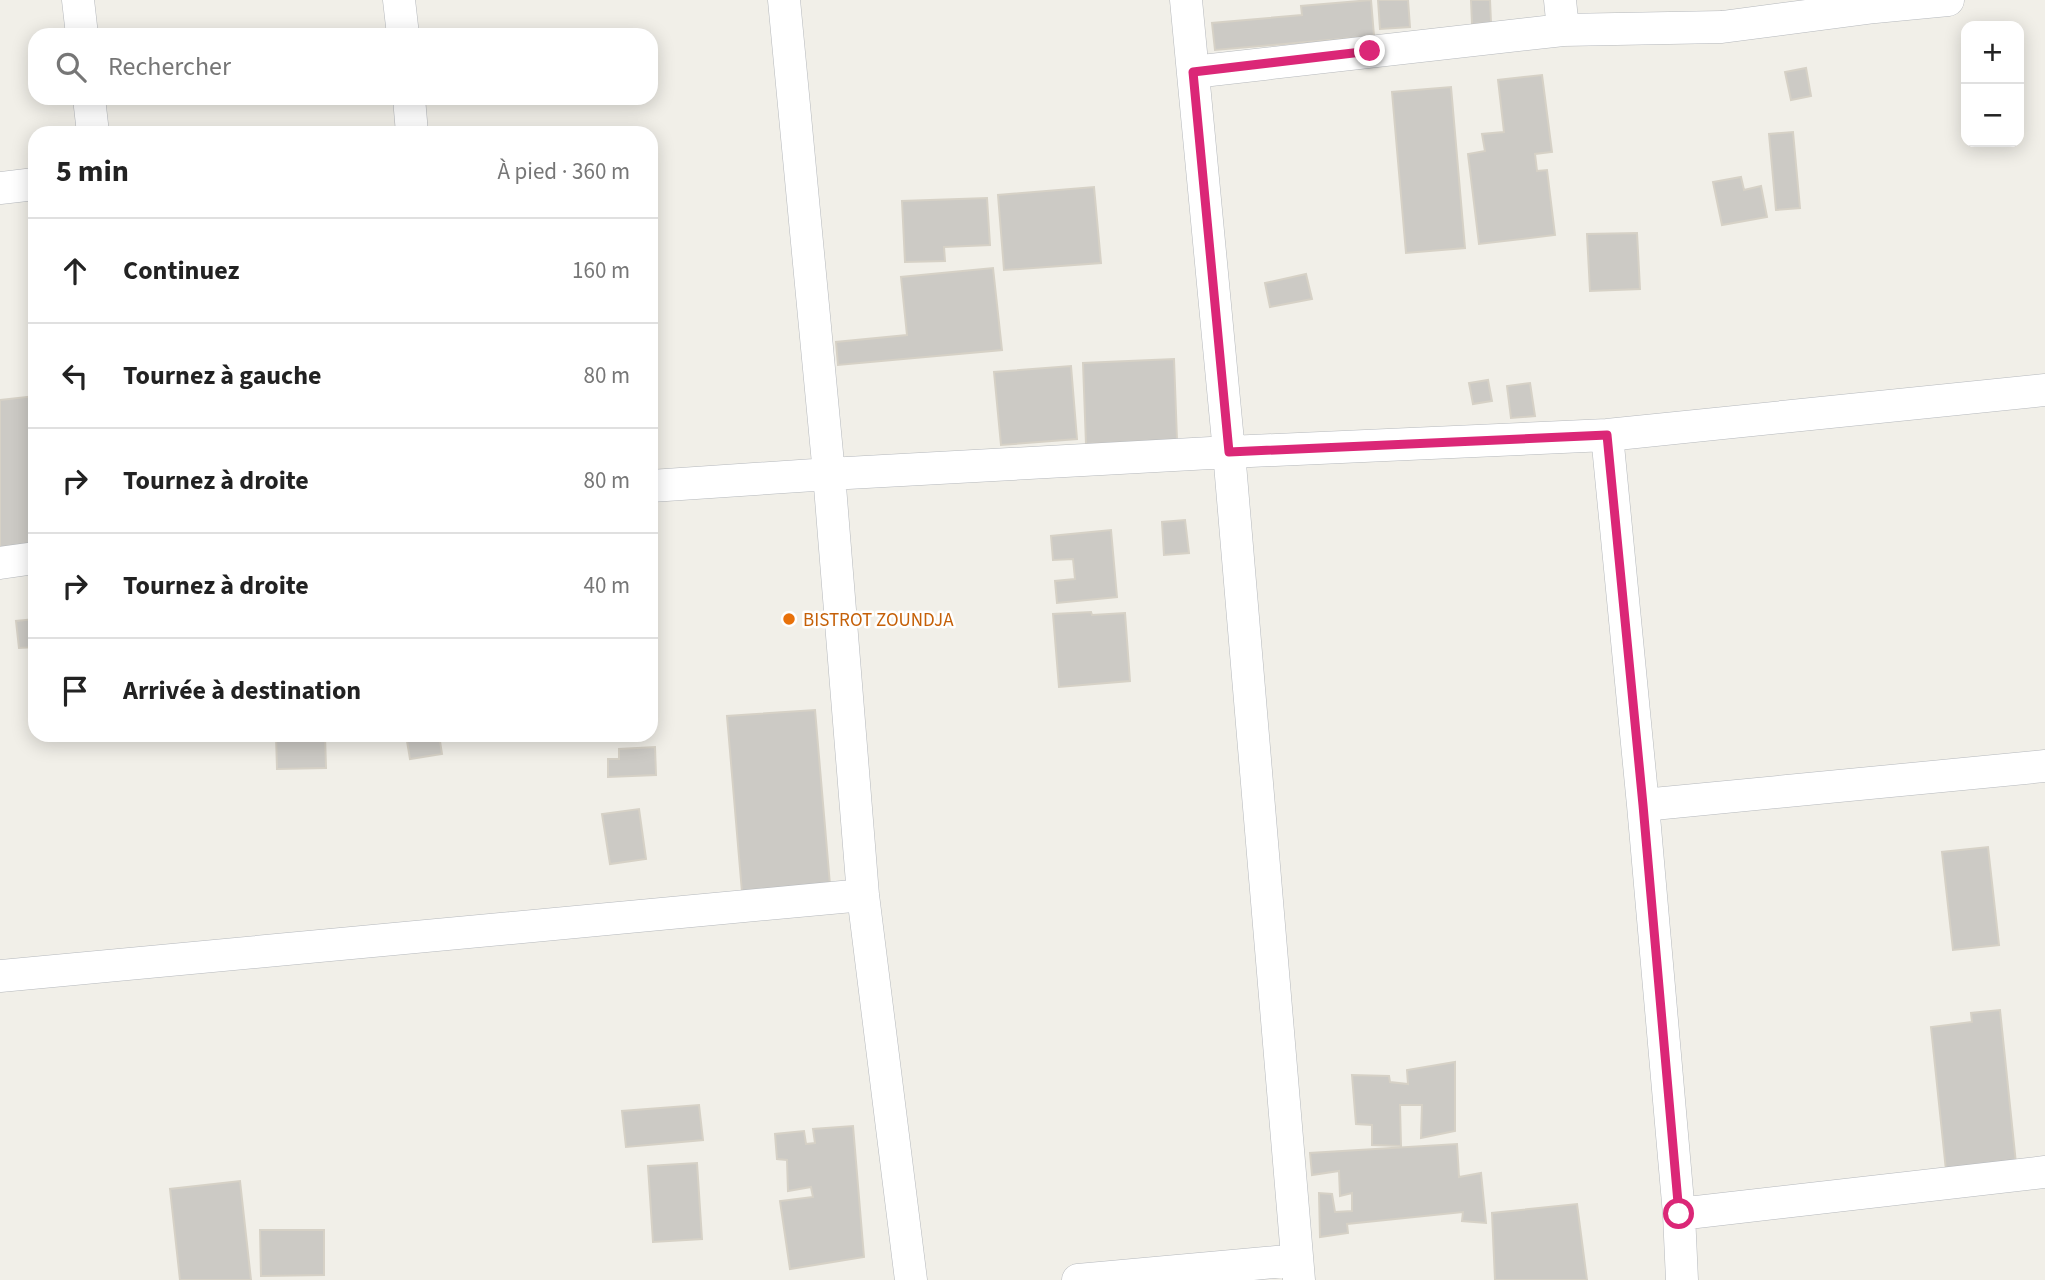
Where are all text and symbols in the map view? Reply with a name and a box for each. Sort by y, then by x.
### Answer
map controls [1961,21,2024,147]
button: + [1961,21,2024,84]
search box [28,28,658,105]
route end [1354,35,1385,66]
icon: search [52,48,90,86]
text: Rechercher [108,48,231,85]
button: − [1961,84,2024,147]
text: 5 min [56,150,129,193]
text: À pied · 360 m [497,155,630,188]
icon: ahead [56,252,94,290]
text: Continuez [123,252,239,289]
text: 160 m [572,254,630,287]
icon: left [56,357,94,395]
text: Tournez à gauche [123,357,322,394]
text: 80 m [583,359,630,392]
icon: right [56,462,94,500]
text: Tournez à droite [123,462,309,499]
text: 80 m [583,464,630,497]
icon: right [56,567,94,605]
text: Tournez à droite [123,567,309,604]
text: 40 m [583,569,630,602]
place label: BISTROT ZOUNDJA [803,607,954,634]
marker: BISTROT ZOUNDJA [781,611,797,627]
icon: arrive [56,672,94,710]
text: Arrivée à destination [123,672,361,709]
route start [1663,1198,1694,1229]

